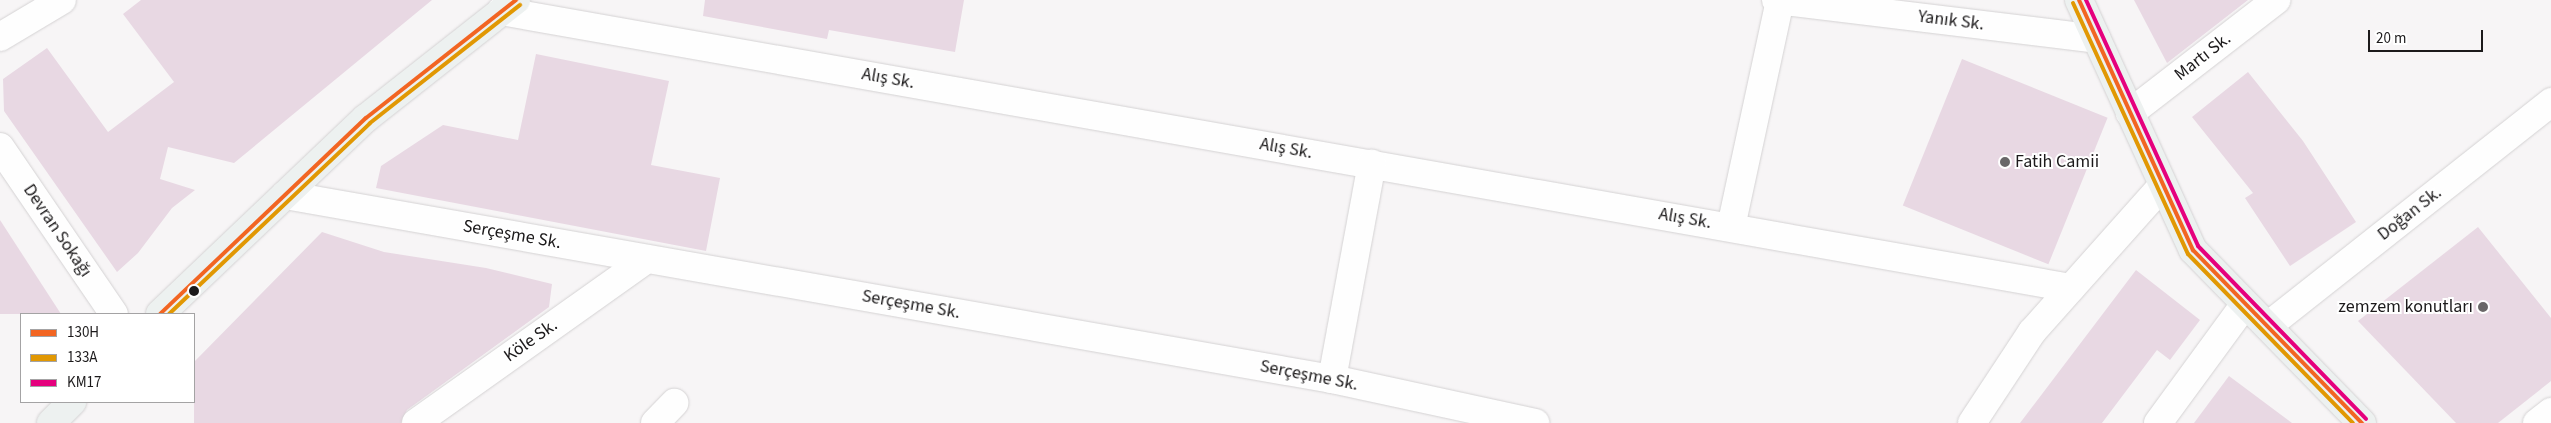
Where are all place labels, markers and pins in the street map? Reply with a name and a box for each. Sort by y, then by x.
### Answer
place label: Fatih Camii [2015,151,2099,173]
marker: Fatih Camii [1999,156,2011,168]
unlabelled marker [189,286,199,296]
place label: zemzem konutları [2338,296,2473,318]
marker: zemzem konutları [2477,301,2489,313]

